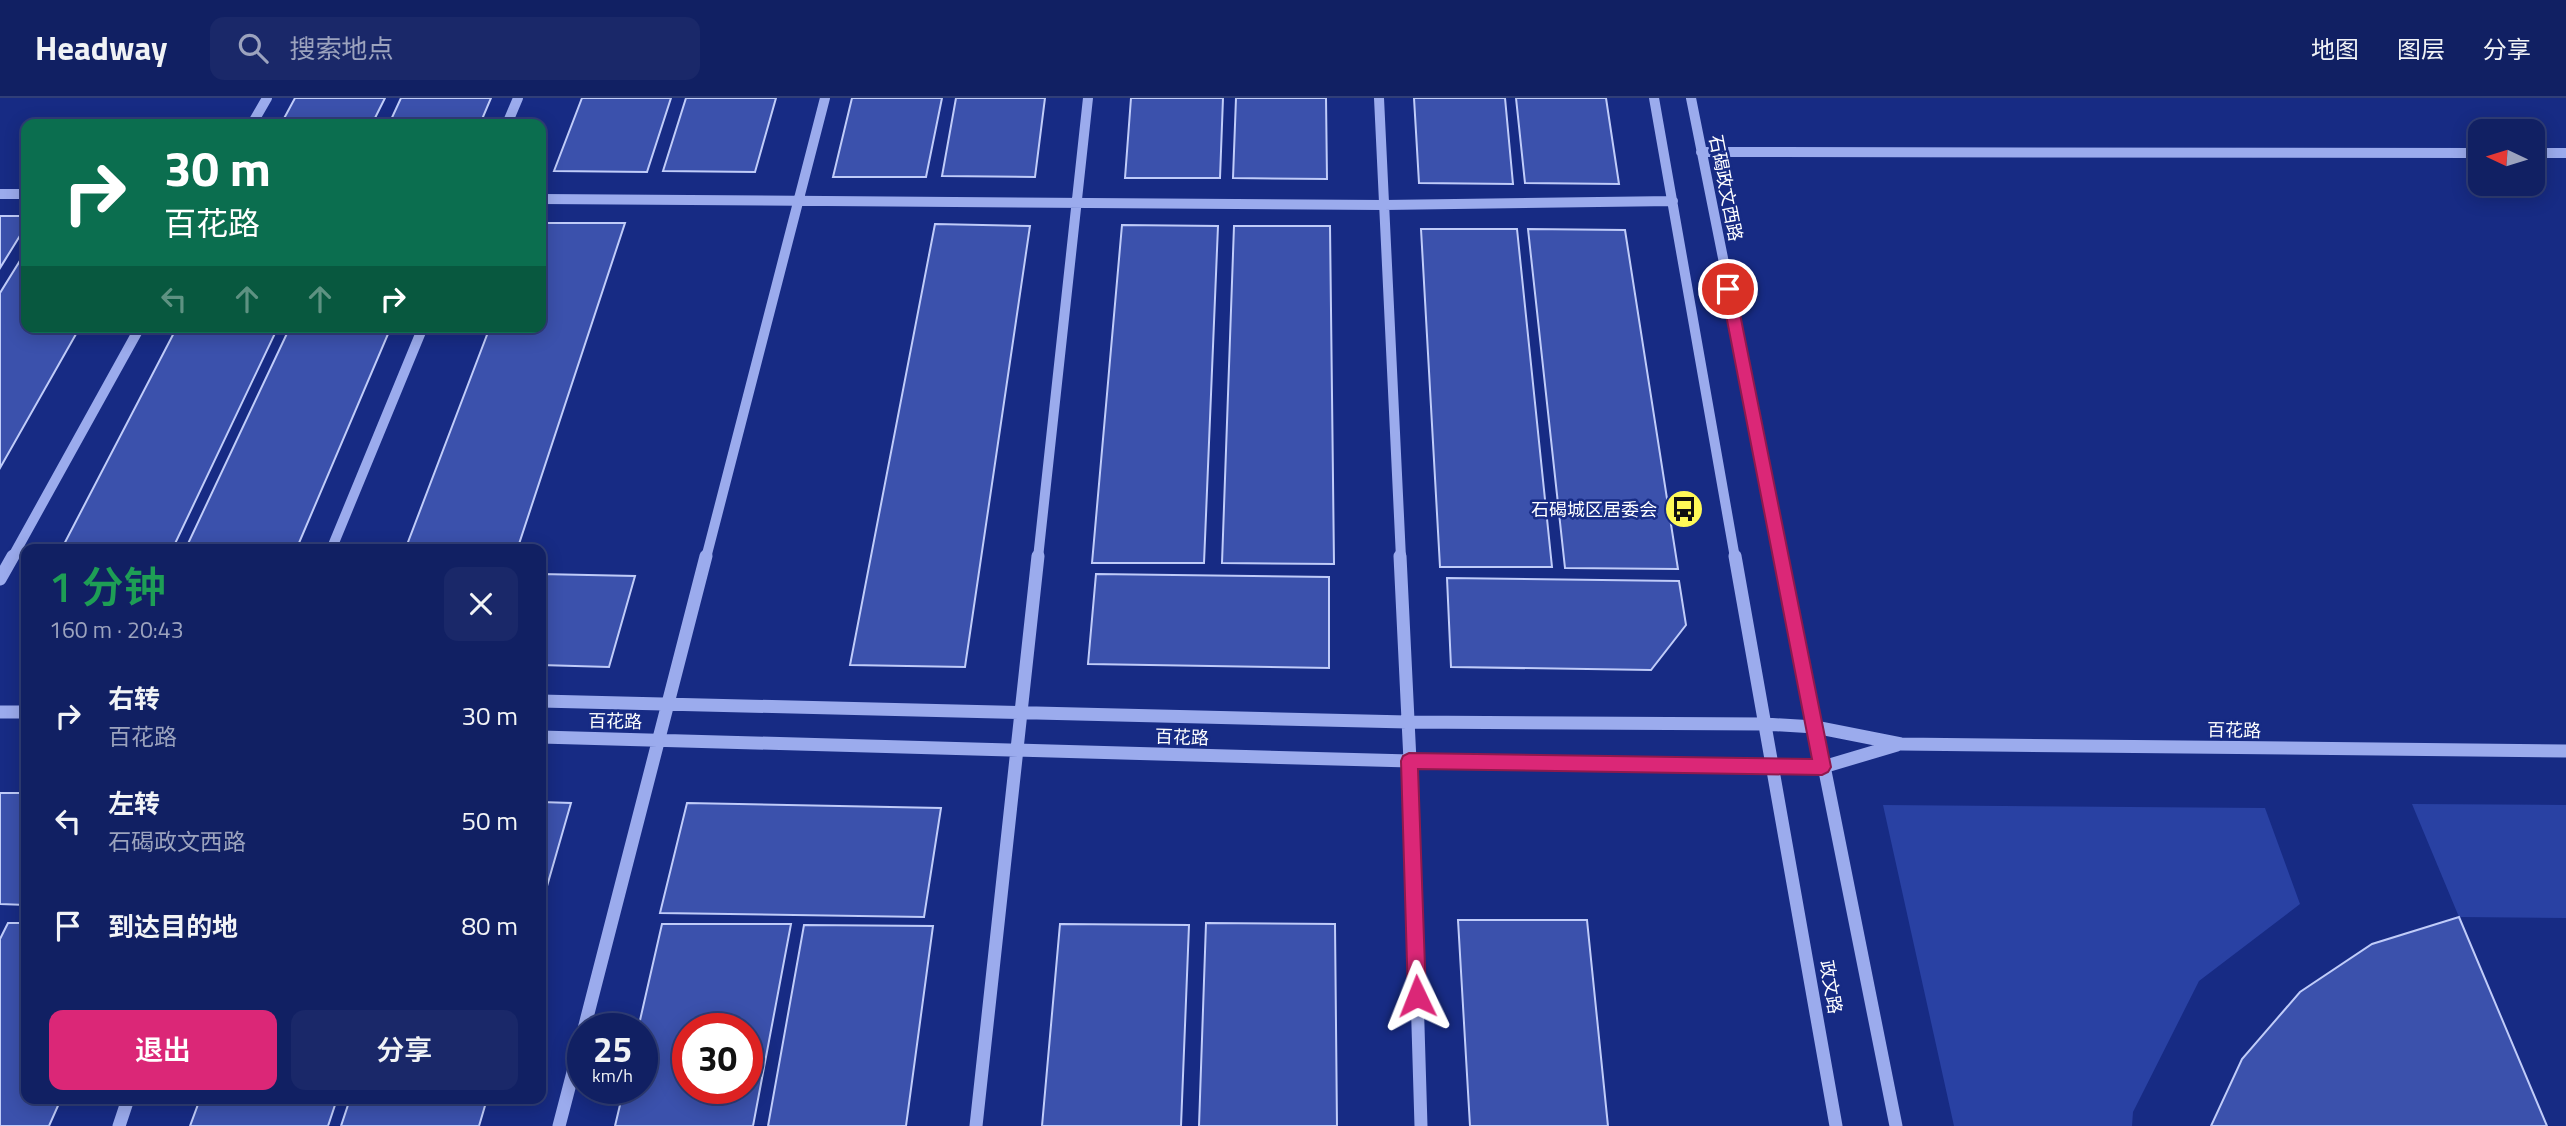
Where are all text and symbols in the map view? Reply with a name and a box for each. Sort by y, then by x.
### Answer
search box [210,17,700,80]
text: Headway [35,23,168,73]
icon: search [234,29,272,67]
text: 搜索地点 [290,29,394,68]
text: 地图 [2311,31,2359,67]
text: 图层 [2397,31,2445,67]
text: 分享 [2483,31,2531,67]
north arrow [2468,119,2544,196]
map controls [2468,119,2545,196]
text: 30 m [164,130,271,205]
street label: 石碣政文西路 [1702,132,1750,244]
icon: right [49,147,140,238]
text: 百花路 [164,199,260,247]
pin [1698,259,1758,319]
icon: arrive [1709,270,1747,308]
icon: left [155,280,193,318]
icon: ahead [228,280,266,318]
icon: ahead [301,280,339,318]
icon: right [374,280,412,318]
bus stop icon: 石碣城区居委会 [1663,488,1705,530]
place label: 石碣城区居委会 [1531,496,1657,523]
text: 1 分钟 [49,554,166,618]
button: close [444,567,518,641]
text: 160 m · 20:43 [49,612,184,647]
text: 右转 [108,679,160,718]
text: 30 m [461,696,518,735]
icon: right [49,697,87,735]
street label: 百花路 [588,707,642,735]
street label: 百花路 [2207,716,2261,744]
text: 百花路 [108,719,177,754]
street label: 百花路 [1155,723,1209,751]
text: 左转 [108,784,160,823]
text: 50 m [461,801,518,840]
icon: left [49,802,87,840]
text: 石碣政文西路 [108,824,246,859]
text: 80 m [461,906,518,945]
icon: arrive [49,907,87,945]
text: 到达目的地 [108,907,238,946]
street label: 政文路 [1813,958,1849,1016]
position arrow [1380,959,1454,1033]
button: 退出 [49,1010,277,1090]
button: 分享 [291,1010,518,1090]
speed limit sign: 30 [672,1013,763,1104]
text: 25 [593,1022,632,1076]
text: km/h [592,1062,633,1089]

